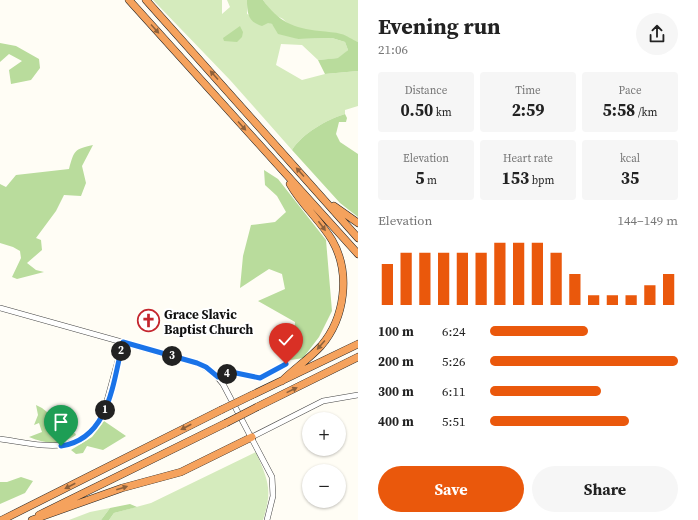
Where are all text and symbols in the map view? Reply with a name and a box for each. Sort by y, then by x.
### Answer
text: Evening run [378,11,501,41]
button: share [636,13,678,55]
one-way arrow [151,24,160,34]
text: 21:06 [378,41,408,58]
one-way arrow [209,70,218,81]
text: Distance [405,83,447,98]
text: Time [515,83,541,98]
text: Pace [618,83,642,98]
text: 0.50 [400,98,433,122]
text: 2:59 [512,98,544,122]
text: 5:58 [603,98,635,122]
text: km [433,105,452,120]
text: /km [635,105,657,120]
one-way arrow [237,121,247,131]
text: Elevation [403,151,449,166]
text: Heart rate [503,151,553,166]
text: kcal [620,151,640,166]
text: 5 [415,166,424,190]
text: 153 [502,166,529,190]
text: 35 [621,166,639,190]
one-way arrow [296,167,305,177]
text: m [424,173,437,188]
text: bpm [529,173,554,188]
text: Elevation [378,212,432,229]
text: 144–149 m [618,212,678,229]
one-way arrow [317,220,326,231]
place label: Grace Slavic Baptist Church [164,306,253,338]
church icon: Grace Slavic Baptist Church [135,308,161,334]
pin [269,323,303,364]
text: 100 m [378,323,414,340]
text: 6:24 [442,323,465,340]
icon: check [275,329,297,351]
one-way arrow [316,340,326,350]
pin: 2 [111,341,131,361]
text: 2 [118,343,124,358]
pin: 3 [162,346,182,366]
text: 3 [169,348,175,363]
text: 200 m [378,353,414,370]
text: 5:26 [442,353,465,370]
pin: 4 [217,364,237,384]
text: 4 [224,366,230,381]
text: 300 m [378,383,414,400]
text: 6:11 [442,383,465,400]
one-way arrow [286,387,297,393]
pin: 1 [95,400,115,420]
text: 1 [102,402,108,417]
pin [44,405,78,446]
icon: arrive [50,411,72,433]
map controls [302,412,346,508]
button: + [302,412,346,456]
text: 400 m [378,413,414,430]
text: 5:51 [442,413,465,430]
one-way arrow [180,424,192,431]
button: − [302,464,346,508]
button: Save [378,466,524,512]
button: Share [532,466,678,512]
one-way arrow [64,483,76,489]
one-way arrow [116,485,128,491]

